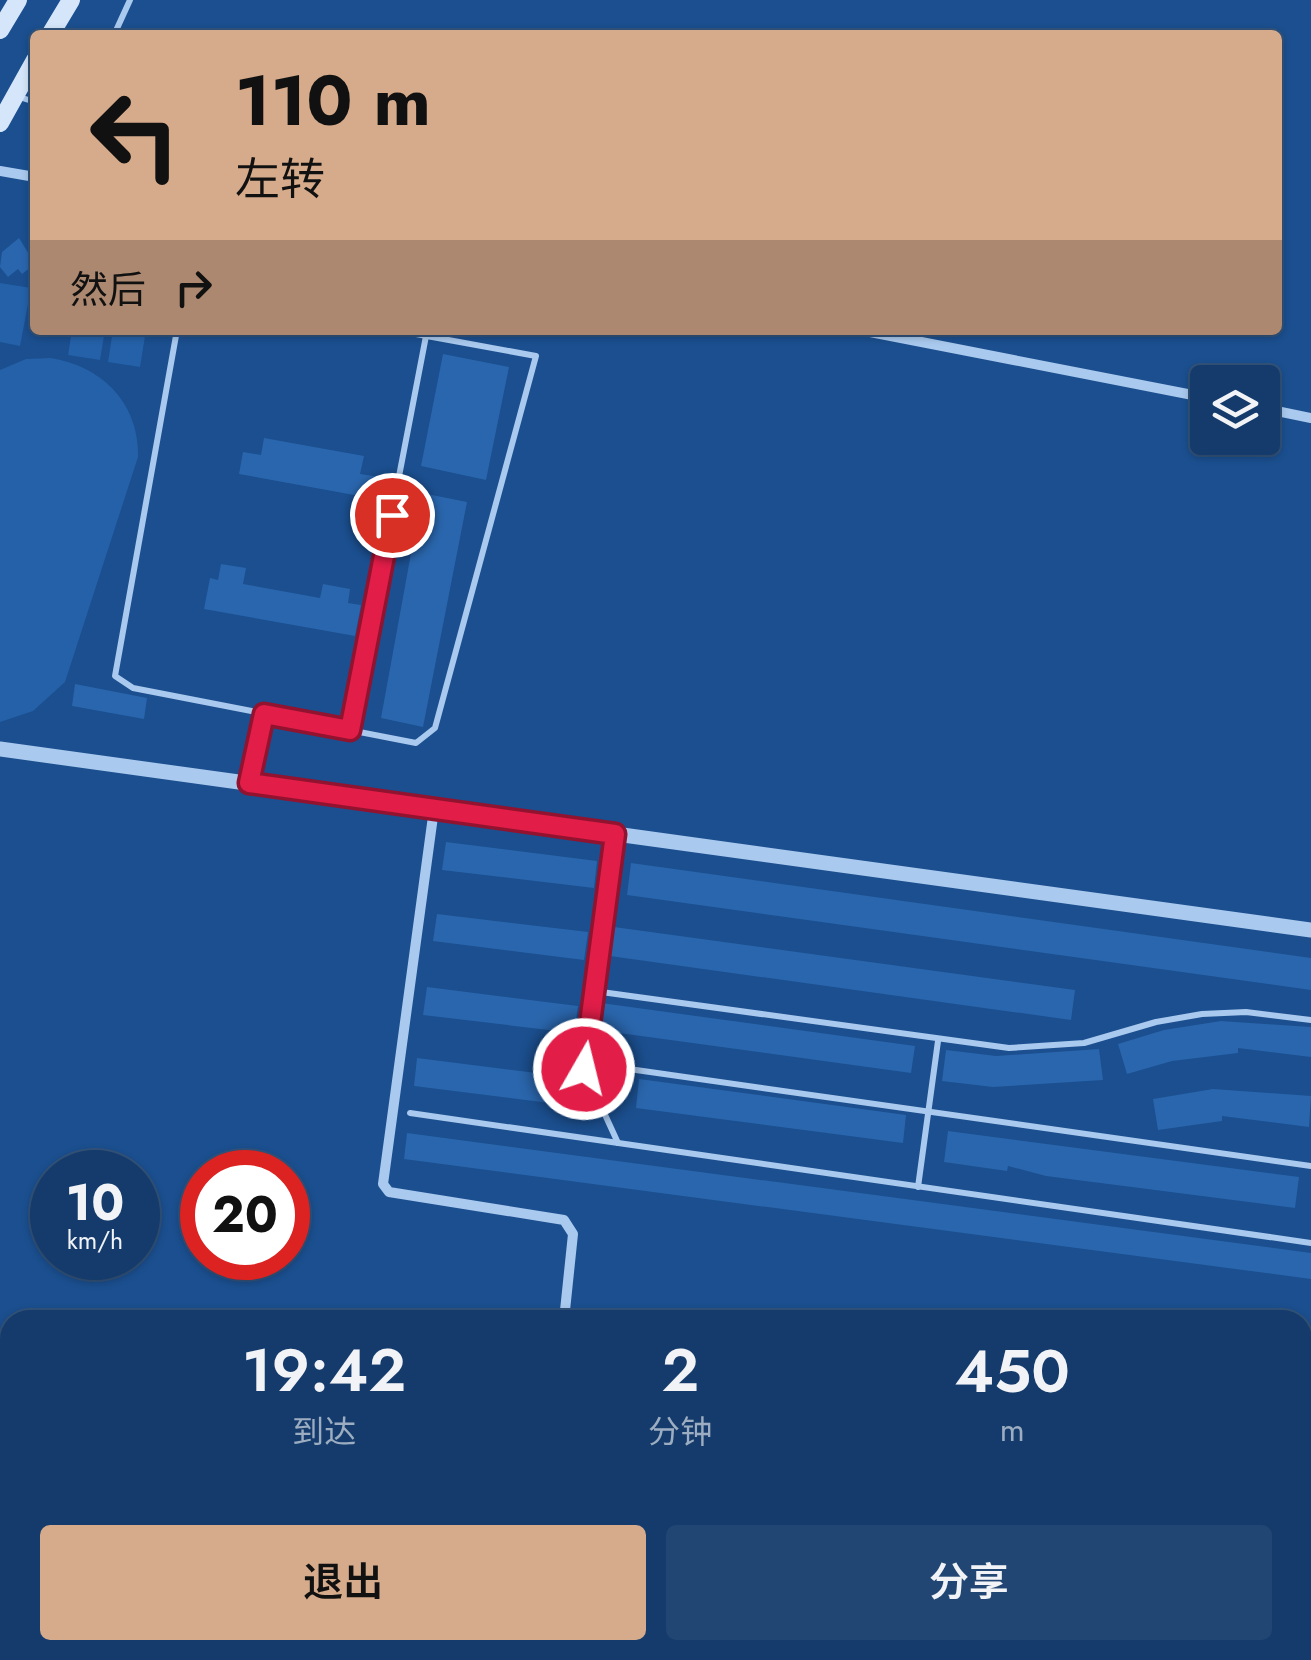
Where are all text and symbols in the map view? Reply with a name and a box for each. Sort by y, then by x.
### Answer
text: 110 m [235,50,431,151]
icon: left [70,70,200,200]
text: 左转 [235,147,325,212]
icon: right [166,260,221,315]
text: 然后 [70,262,146,317]
map controls [1190,365,1280,455]
button: layers [1190,365,1280,455]
pin [350,473,435,558]
icon: arrive [365,488,420,543]
position arrow [532,1017,636,1121]
speed limit sign: 20 [180,1150,310,1280]
text: 10 [66,1166,124,1239]
text: km/h [67,1222,123,1258]
text: 19:42 [242,1327,406,1414]
text: 2 [661,1327,699,1414]
text: 450 [954,1328,1070,1415]
text: m [1000,1407,1025,1453]
text: 到达 [292,1409,356,1455]
text: 分钟 [648,1409,712,1455]
button: 退出 [40,1525,646,1640]
button: 分享 [666,1525,1272,1640]

